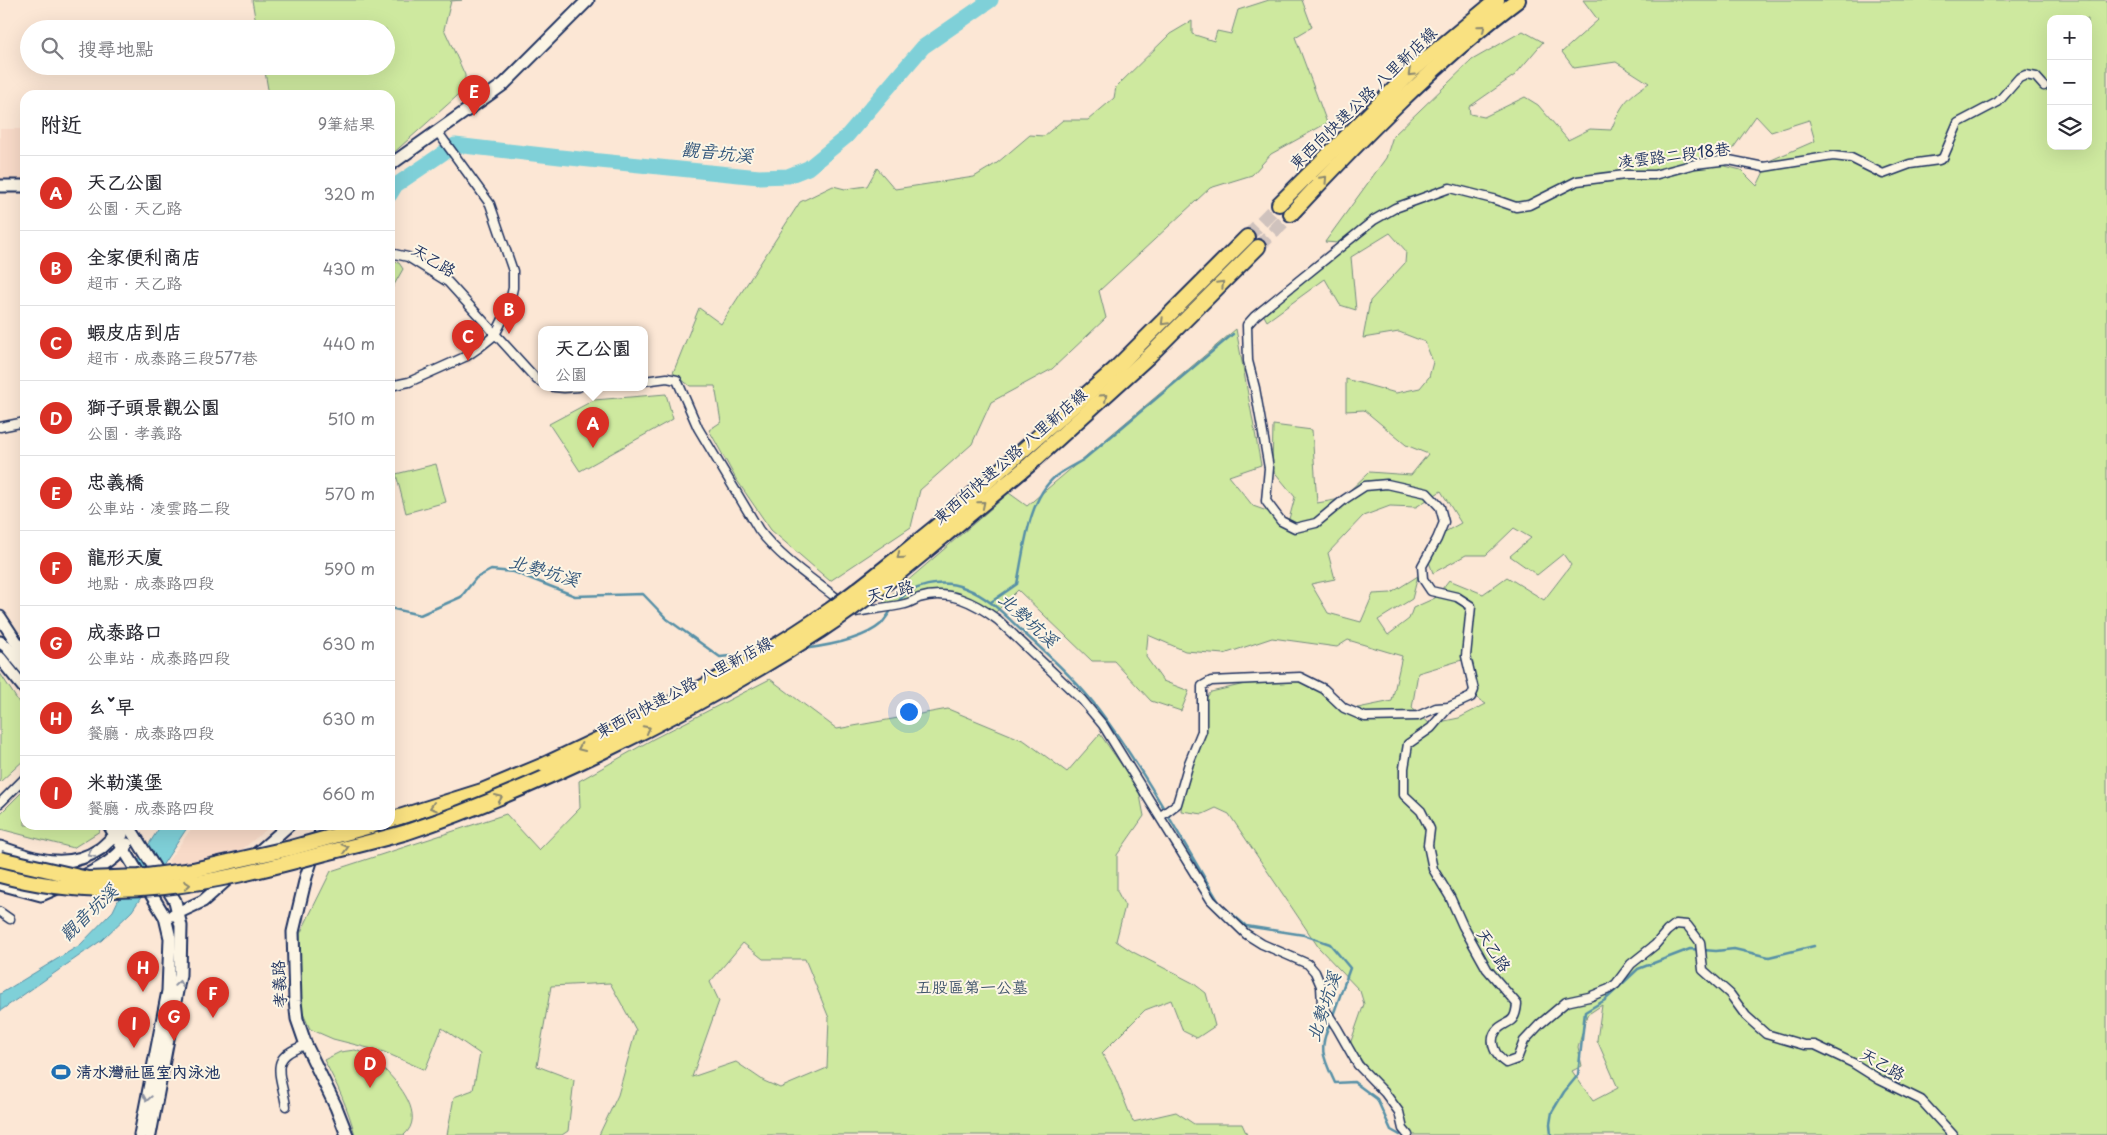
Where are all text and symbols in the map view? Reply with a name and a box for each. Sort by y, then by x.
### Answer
map controls [2047,15,2092,150]
button: + [2047,15,2092,60]
search box [20,20,395,75]
street label: 東西向快速公路 八里新店線 [1283,20,1442,174]
one-way arrow [1476,26,1485,34]
icon: search [38,34,66,62]
text: 搜尋地點 [78,34,154,62]
button: − [2047,60,2092,105]
one-way arrow [1407,67,1416,76]
pin: E [458,75,490,116]
button: layers [2047,105,2092,150]
text: 附近 [40,107,82,139]
text: 9筆結果 [318,111,375,135]
water label: 觀音坑溪 [680,134,755,169]
street label: 凌雲路二段18巷 [1616,135,1732,173]
text: 天乙公園 [87,167,163,195]
one-way arrow [1318,175,1327,184]
text: A [50,181,62,205]
text: 320 m [324,181,375,205]
text: 公園 · 天乙路 [87,195,182,219]
street label: 天乙路 [408,236,461,282]
text: 全家便利商店 [87,242,201,270]
text: B [51,256,61,280]
text: 430 m [323,256,375,280]
text: 超市 · 天乙路 [87,270,182,294]
one-way arrow [1215,281,1224,290]
pin: B [493,293,525,334]
one-way arrow [1160,316,1169,325]
text: 蝦皮店到店 [87,317,182,345]
pin: C [452,320,484,361]
popup [538,326,648,391]
text: C [50,331,62,355]
text: 440 m [323,331,375,355]
text: 天乙公園 [555,333,631,361]
text: 超市 · 成泰路三段577巷 [87,345,258,369]
text: 公園 [555,361,587,385]
street label: 東西向快速公路 八里新店線 [927,382,1092,529]
text: 獅子頭景觀公園 [87,392,220,420]
one-way arrow [1099,394,1108,403]
text: D [50,406,62,430]
text: 510 m [327,406,375,430]
pin: A [577,407,609,448]
text: 公園 · 孝義路 [87,420,182,444]
text: 忠義橋 [87,467,144,495]
text: E [51,481,61,505]
text: 570 m [324,481,375,505]
text: 公車站 · 凌雲路二段 [87,495,230,519]
one-way arrow [976,501,985,510]
text: 龍形天廈 [87,542,163,570]
water label: 北勢坑溪 [506,547,584,593]
one-way arrow [896,551,905,560]
text: F [51,556,61,580]
text: 590 m [323,556,375,580]
text: 地點 · 成泰路四段 [87,570,214,594]
street label: 天乙路 [864,573,916,607]
water label: 北勢坑溪 [993,585,1066,654]
text: 成泰路口 [87,617,163,645]
street label: 東西向快速公路 八里新店線 [591,629,776,743]
text: G [49,631,63,655]
text: 630 m [322,631,375,655]
text: 公車站 · 成泰路四段 [87,645,230,669]
text: ㄠˇ早 [87,692,135,720]
your location [896,699,922,725]
text: H [50,706,62,730]
text: 630 m [322,706,375,730]
text: 餐廳 · 成泰路四段 [87,720,214,744]
one-way arrow [641,725,650,735]
one-way arrow [577,741,586,752]
text: 米勒漢堡 [87,767,163,795]
text: I [53,781,59,805]
text: 660 m [322,781,375,805]
one-way arrow [494,793,503,804]
text: 餐廳 · 成泰路四段 [87,795,214,819]
one-way arrow [430,801,438,811]
one-way arrow [341,843,349,854]
one-way arrow [88,848,97,858]
water label: 觀音坑溪 [53,877,124,947]
one-way arrow [183,880,191,891]
street label: 天乙路 [1472,923,1518,976]
pin: H [127,951,159,992]
street label: 孝義路 [265,959,291,1009]
water label: 北勢坑溪 [1299,967,1347,1045]
park label: 五股區第一公墓 [916,974,1028,998]
pin: F [197,977,229,1018]
one-way arrow [173,980,183,988]
pin: G [158,1000,190,1041]
pin: I [118,1007,150,1048]
street label: 天乙路 [1857,1041,1910,1085]
pin: D [354,1047,386,1088]
place label: 清水灣社區室內泳池 [76,1059,220,1083]
sports icon: 清水灣社區室內泳池 [50,1061,72,1083]
one-way arrow [142,1094,152,1103]

